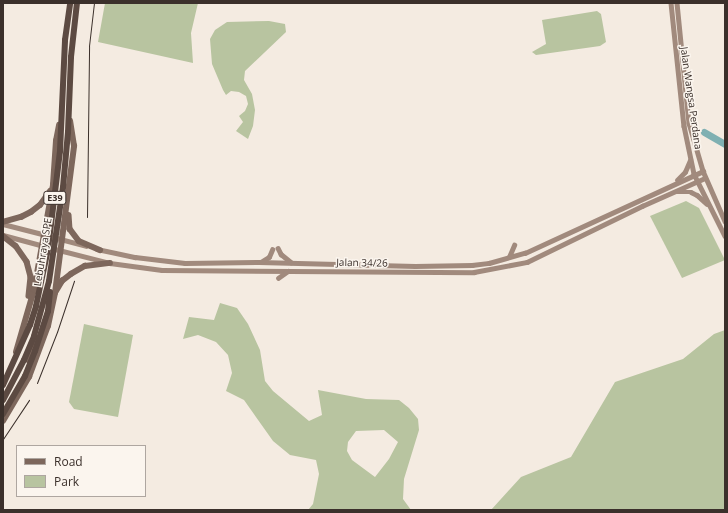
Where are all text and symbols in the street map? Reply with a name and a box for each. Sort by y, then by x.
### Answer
street label: Jalan Wangsa Perdana [678,46,704,150]
road number: E39 [43,191,67,205]
street label: Lebuhraya SPE [32,217,54,287]
street label: Jalan 34/26 [336,257,388,269]
legend [16,445,146,497]
text: Road [54,453,83,470]
text: Park [54,473,79,490]

